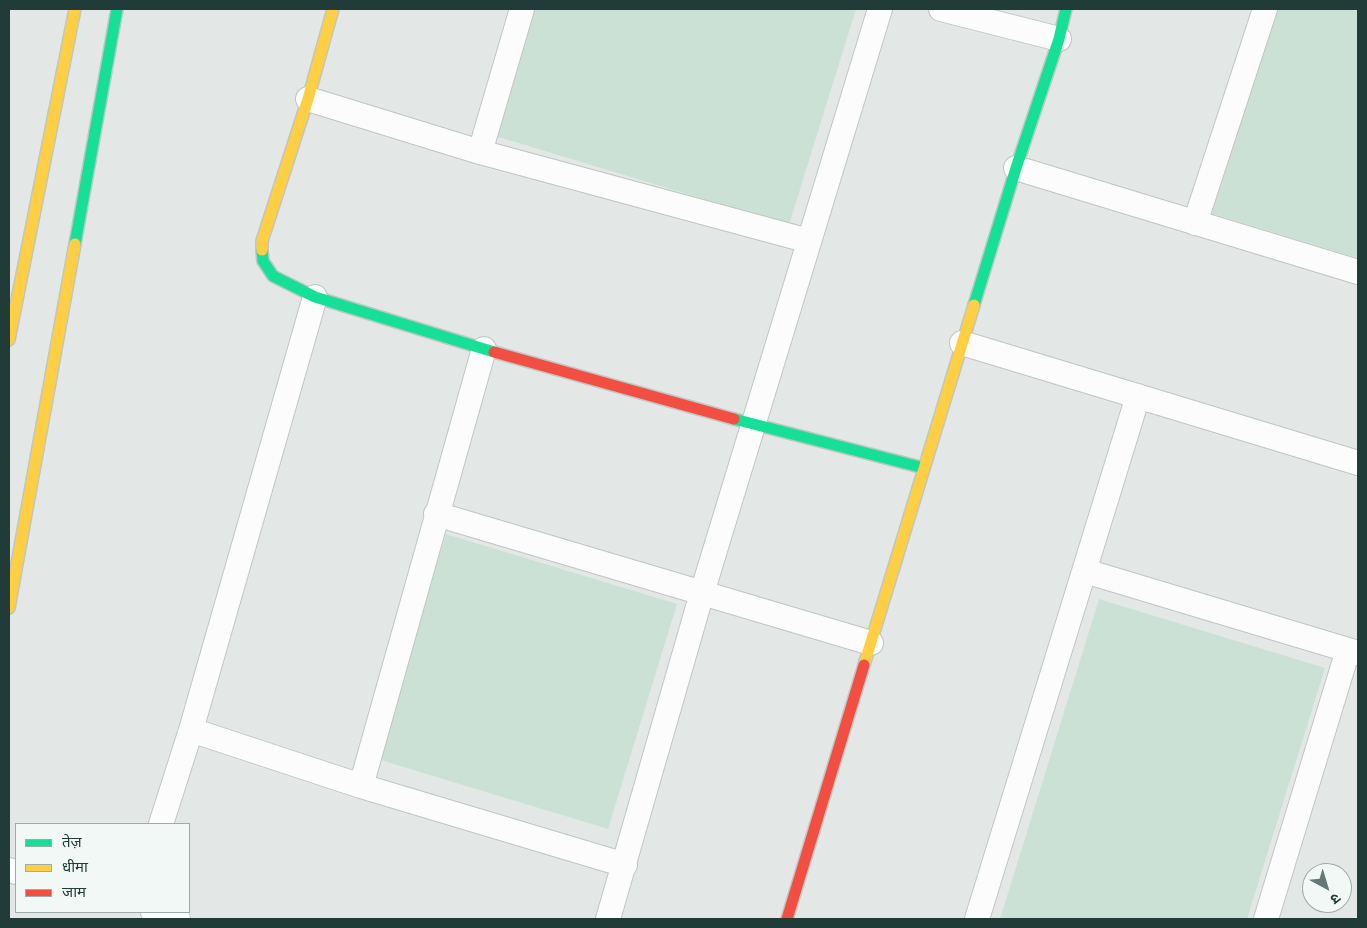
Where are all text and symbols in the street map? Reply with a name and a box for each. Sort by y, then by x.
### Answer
legend [15,823,190,913]
text: तेज़ [62,833,82,851]
text: धीमा [62,858,88,876]
north arrow [1302,863,1352,913]
text: जाम [62,883,86,901]
text: उ [1328,890,1344,908]

